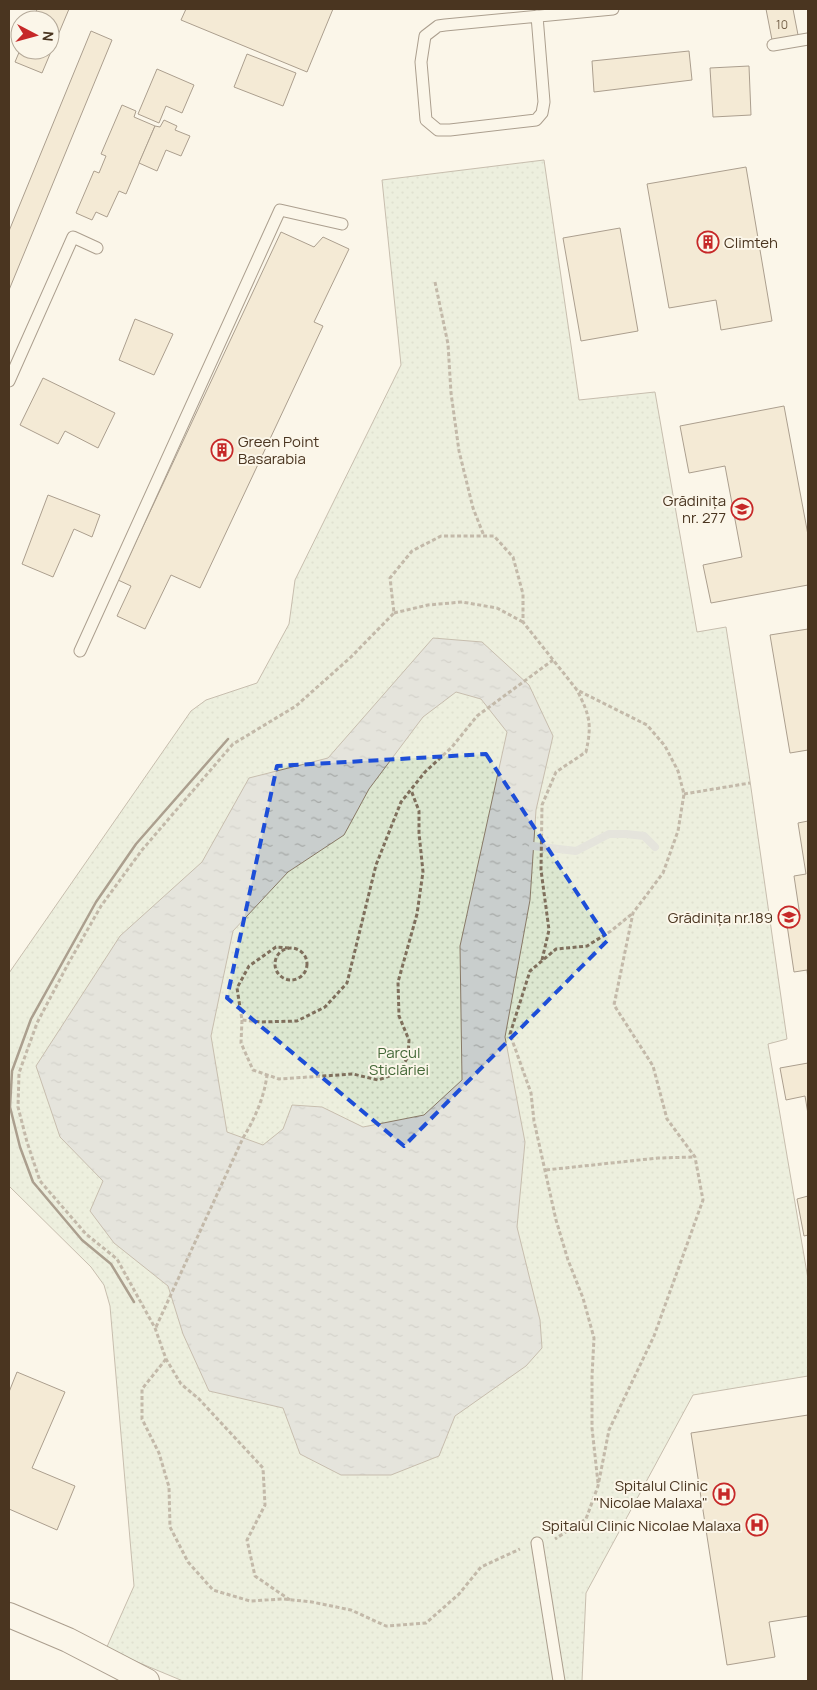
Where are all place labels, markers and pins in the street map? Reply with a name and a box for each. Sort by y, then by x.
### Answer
building icon: Climteh [696,230,720,254]
place label: Climteh [724,232,778,253]
place label: Green Point Basarabia [238,431,319,469]
building icon: Green Point Basarabia [210,438,234,462]
place label: Grădinița nr. 277 [663,490,726,528]
school or university icon: Grădinița nr. 277 [730,497,754,521]
school or university icon: Grădinița nr.189 [777,905,801,929]
place label: Grădinița nr.189 [668,907,773,928]
place label: Spitalul Clinic "Nicolae Malaxa" [594,1475,708,1513]
hospital icon: Spitalul Clinic "Nicolae Malaxa" [712,1482,736,1506]
hospital icon: Spitalul Clinic Nicolae Malaxa [745,1513,769,1537]
place label: Spitalul Clinic Nicolae Malaxa [542,1515,741,1536]

